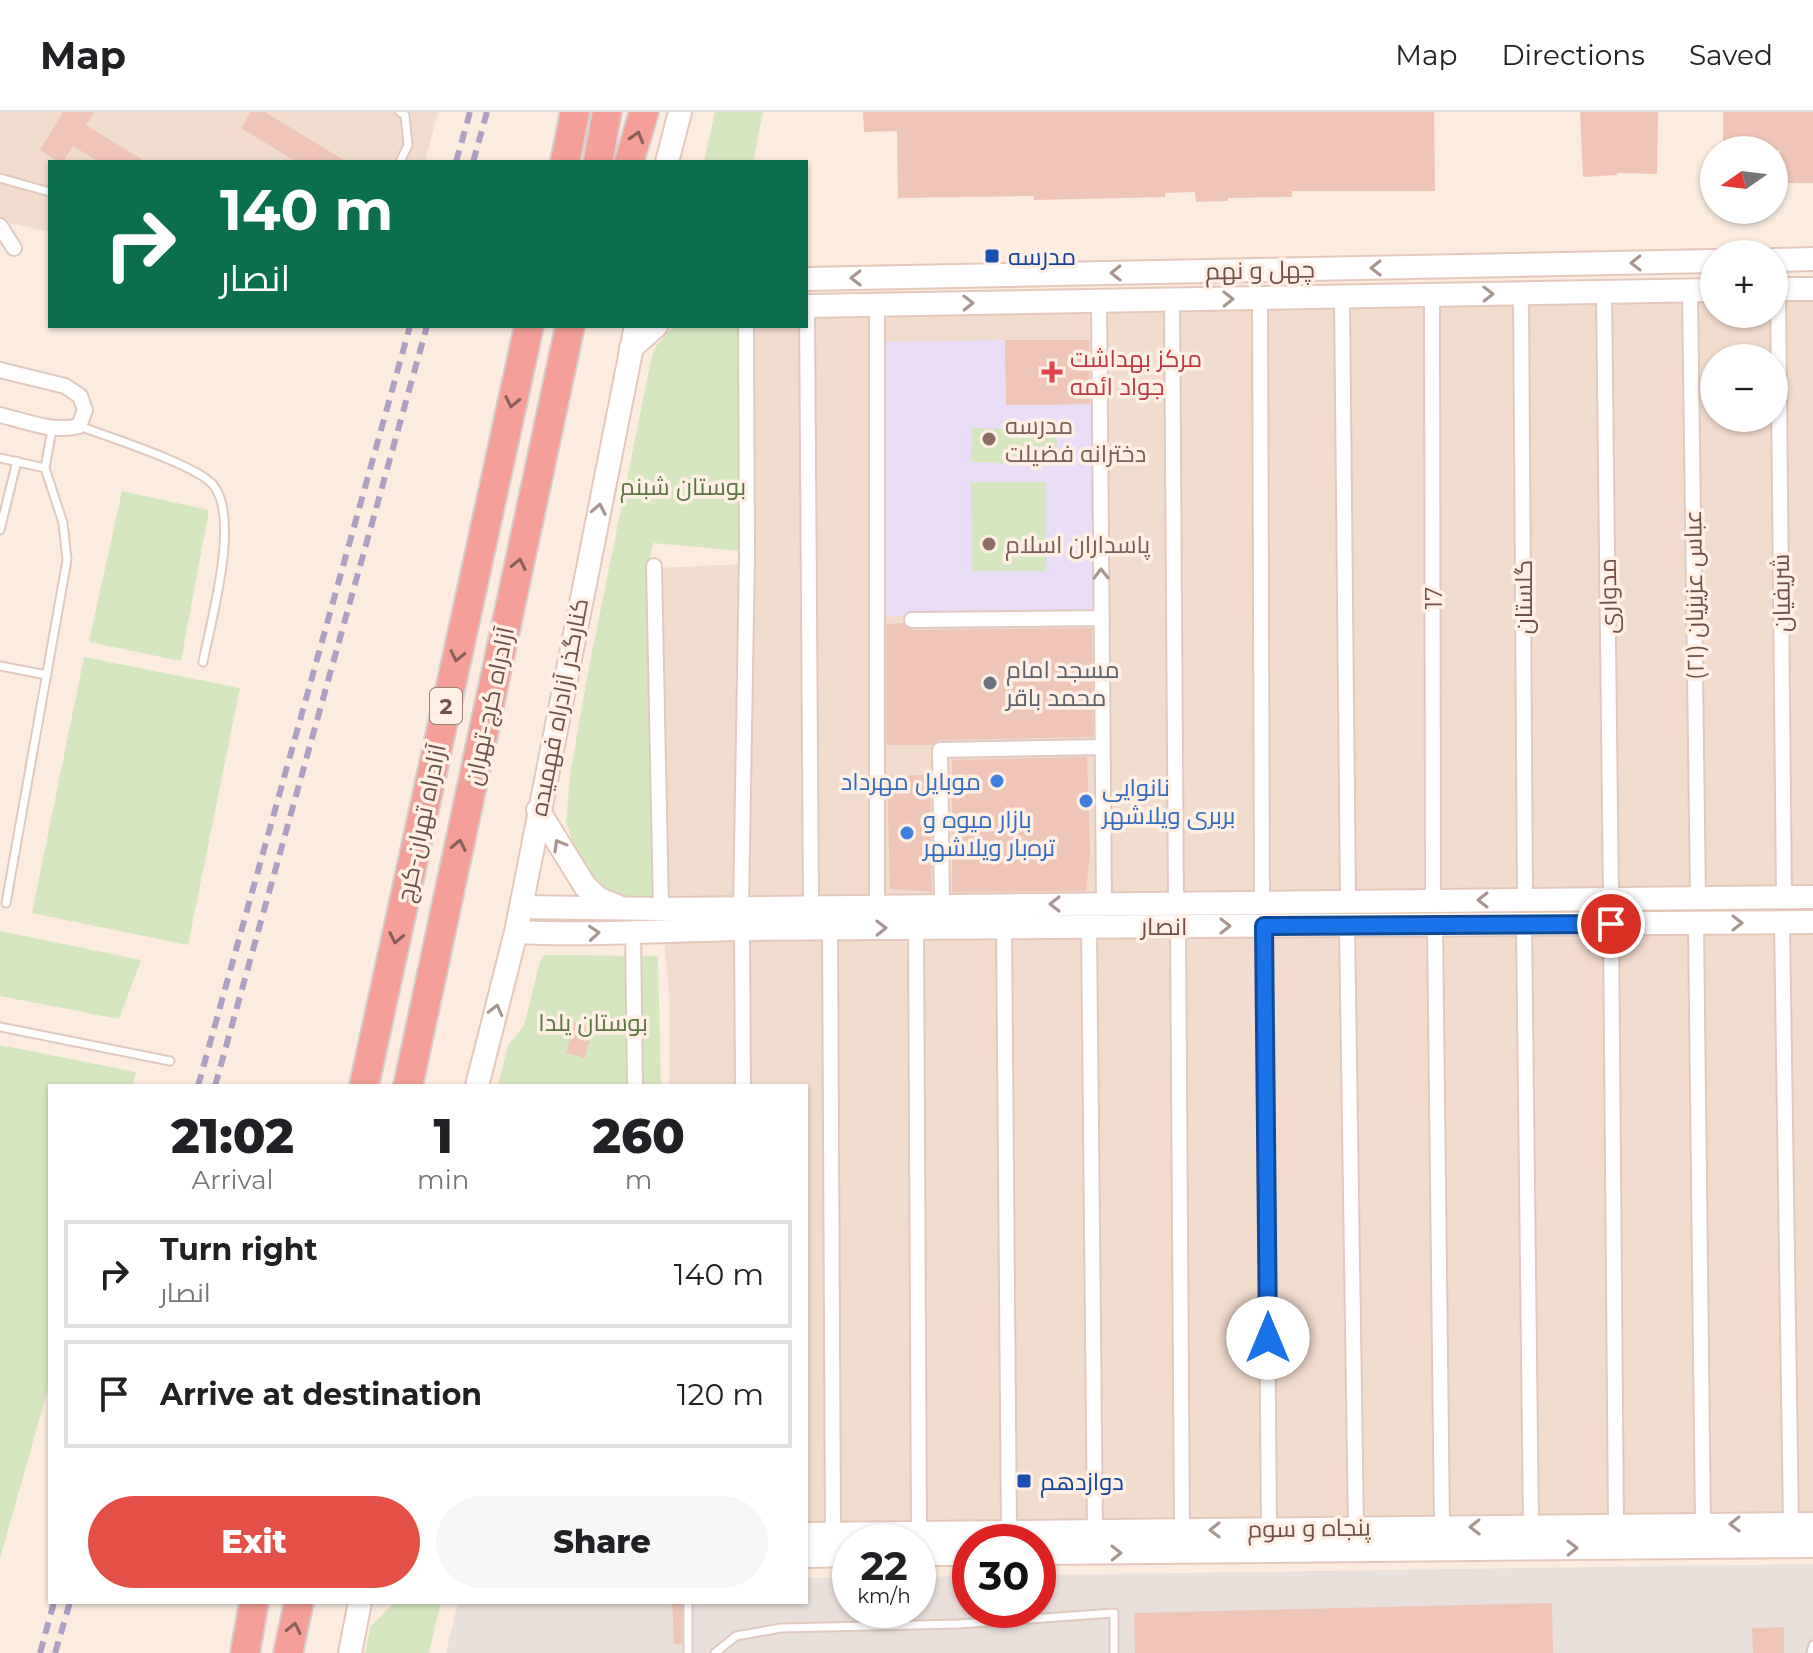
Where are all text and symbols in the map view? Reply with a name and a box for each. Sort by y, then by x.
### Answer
text: Map [40,32,126,79]
text: Map [1395,38,1457,72]
text: Directions [1501,38,1645,72]
text: Saved [1689,38,1773,72]
one-way arrow [628,131,645,145]
north arrow [1700,136,1788,224]
map controls [1700,136,1788,432]
text: 140 m [220,176,393,244]
icon: right [88,192,192,296]
button: + [1700,240,1788,328]
place label: مدرسه [1008,242,1076,271]
marker: مدرسه [983,247,1001,265]
one-way arrow [1629,254,1642,272]
street label: چهل و نهم [1205,255,1315,287]
text: انصار [220,256,290,300]
one-way arrow [1369,259,1382,276]
one-way arrow [1109,264,1122,281]
one-way arrow [849,269,862,286]
one-way arrow [1482,285,1495,303]
one-way arrow [1222,290,1235,307]
one-way arrow [962,294,975,312]
place label: مرکز بهداشت جواد ائمه [1070,344,1202,401]
button: − [1700,344,1788,432]
marker: مرکز بهداشت جواد ائمه [1041,361,1063,383]
one-way arrow [504,395,521,409]
place label: مدرسه دخترانه فضیلت [1005,411,1146,468]
marker: مدرسه دخترانه فضیلت [980,430,998,448]
park label: بوستان شبنم [620,472,746,503]
one-way arrow [590,503,607,516]
street label: عباس عزیزیان (۲۱) [1678,510,1710,680]
place label: پاسداران اسلام [1005,530,1151,561]
marker: پاسداران اسلام [980,535,998,553]
street label: شریفیان [1766,553,1796,633]
one-way arrow [510,557,527,570]
street label: مدواری [1593,558,1623,634]
street label: گلستان [1509,560,1538,634]
one-way arrow [1092,567,1110,580]
street label: 17 [1419,587,1448,609]
street label: کنارگذر آزادراه فهمیده [524,596,594,818]
street label: آزادراه کرج-تهران [458,624,522,788]
one-way arrow [449,649,466,663]
place label: مسجد امام محمد باقر [1004,655,1120,712]
marker: مسجد امام محمد باقر [981,674,999,692]
road number: 2 [430,688,462,724]
street label: آزادراه تهران-کرج [390,741,454,905]
place label: موبایل مهرداد [841,767,981,796]
marker: موبایل مهرداد [988,772,1006,790]
place label: نانوایی بربری ویلاشهر [1100,773,1236,830]
marker: نانوایی بربری ویلاشهر [1077,792,1095,810]
place label: بازار میوه و تره‌بار ویلاشهر [921,805,1056,862]
marker: بازار میوه و تره‌بار ویلاشهر [898,824,916,842]
one-way arrow [450,839,467,853]
one-way arrow [553,839,569,854]
pin [1577,890,1645,958]
one-way arrow [1476,891,1489,909]
one-way arrow [1048,895,1061,913]
icon: arrive [1589,902,1633,946]
street label: انصار [1139,912,1187,941]
one-way arrow [1731,914,1744,932]
one-way arrow [1219,917,1232,935]
one-way arrow [875,919,888,937]
one-way arrow [588,925,601,942]
one-way arrow [388,930,405,944]
one-way arrow [487,1004,504,1018]
park label: بوستان یلدا [538,1008,648,1037]
text: 21:02 [171,1107,294,1165]
text: 1 [433,1107,453,1165]
text: 260 [592,1107,685,1165]
text: Arrival [192,1164,274,1196]
text: min [417,1164,469,1196]
text: m [625,1164,652,1196]
text: Turn right [160,1231,317,1268]
icon: right [92,1252,136,1296]
text: 140 m [674,1256,764,1293]
text: انصار [160,1277,211,1309]
position arrow [1226,1296,1310,1380]
icon: arrive [92,1372,136,1416]
text: Arrive at destination [160,1376,482,1413]
text: 120 m [677,1376,764,1413]
place label: دوازدهم [1040,1467,1124,1498]
marker: دوازدهم [1015,1472,1033,1490]
button: Exit [88,1496,420,1588]
button: Share [436,1496,768,1588]
street label: پنجاه و سوم [1247,1512,1372,1546]
one-way arrow [1728,1515,1741,1533]
one-way arrow [1468,1518,1481,1535]
one-way arrow [1208,1521,1221,1538]
speed limit sign: 30 [952,1524,1056,1628]
one-way arrow [1566,1539,1579,1557]
text: 22 [860,1541,908,1590]
one-way arrow [1110,1544,1123,1561]
text: km/h [857,1584,911,1608]
one-way arrow [285,1621,302,1635]

